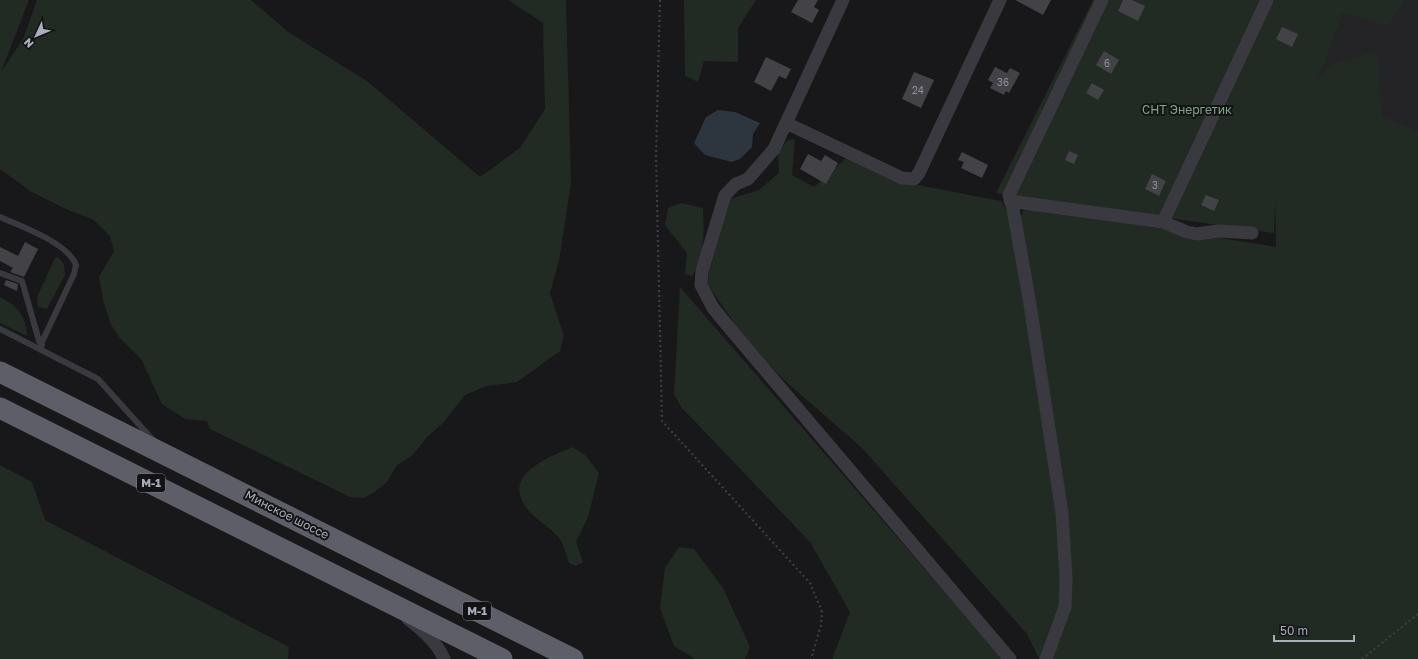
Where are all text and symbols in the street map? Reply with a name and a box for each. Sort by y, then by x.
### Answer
north arrow [16,16,56,56]
text: N [21,36,36,51]
house number: 6 [1104,57,1110,69]
house number: 36 [997,76,1009,88]
house number: 24 [912,84,924,96]
park label: СНТ Энергетик [1142,102,1232,117]
house number: 3 [1152,179,1158,191]
road number: М-1 [137,474,165,492]
street label: Минское шоссе [243,487,332,542]
road number: М-1 [463,602,491,620]
scale bar [1274,617,1354,643]
text: 50 m [1280,623,1308,638]

